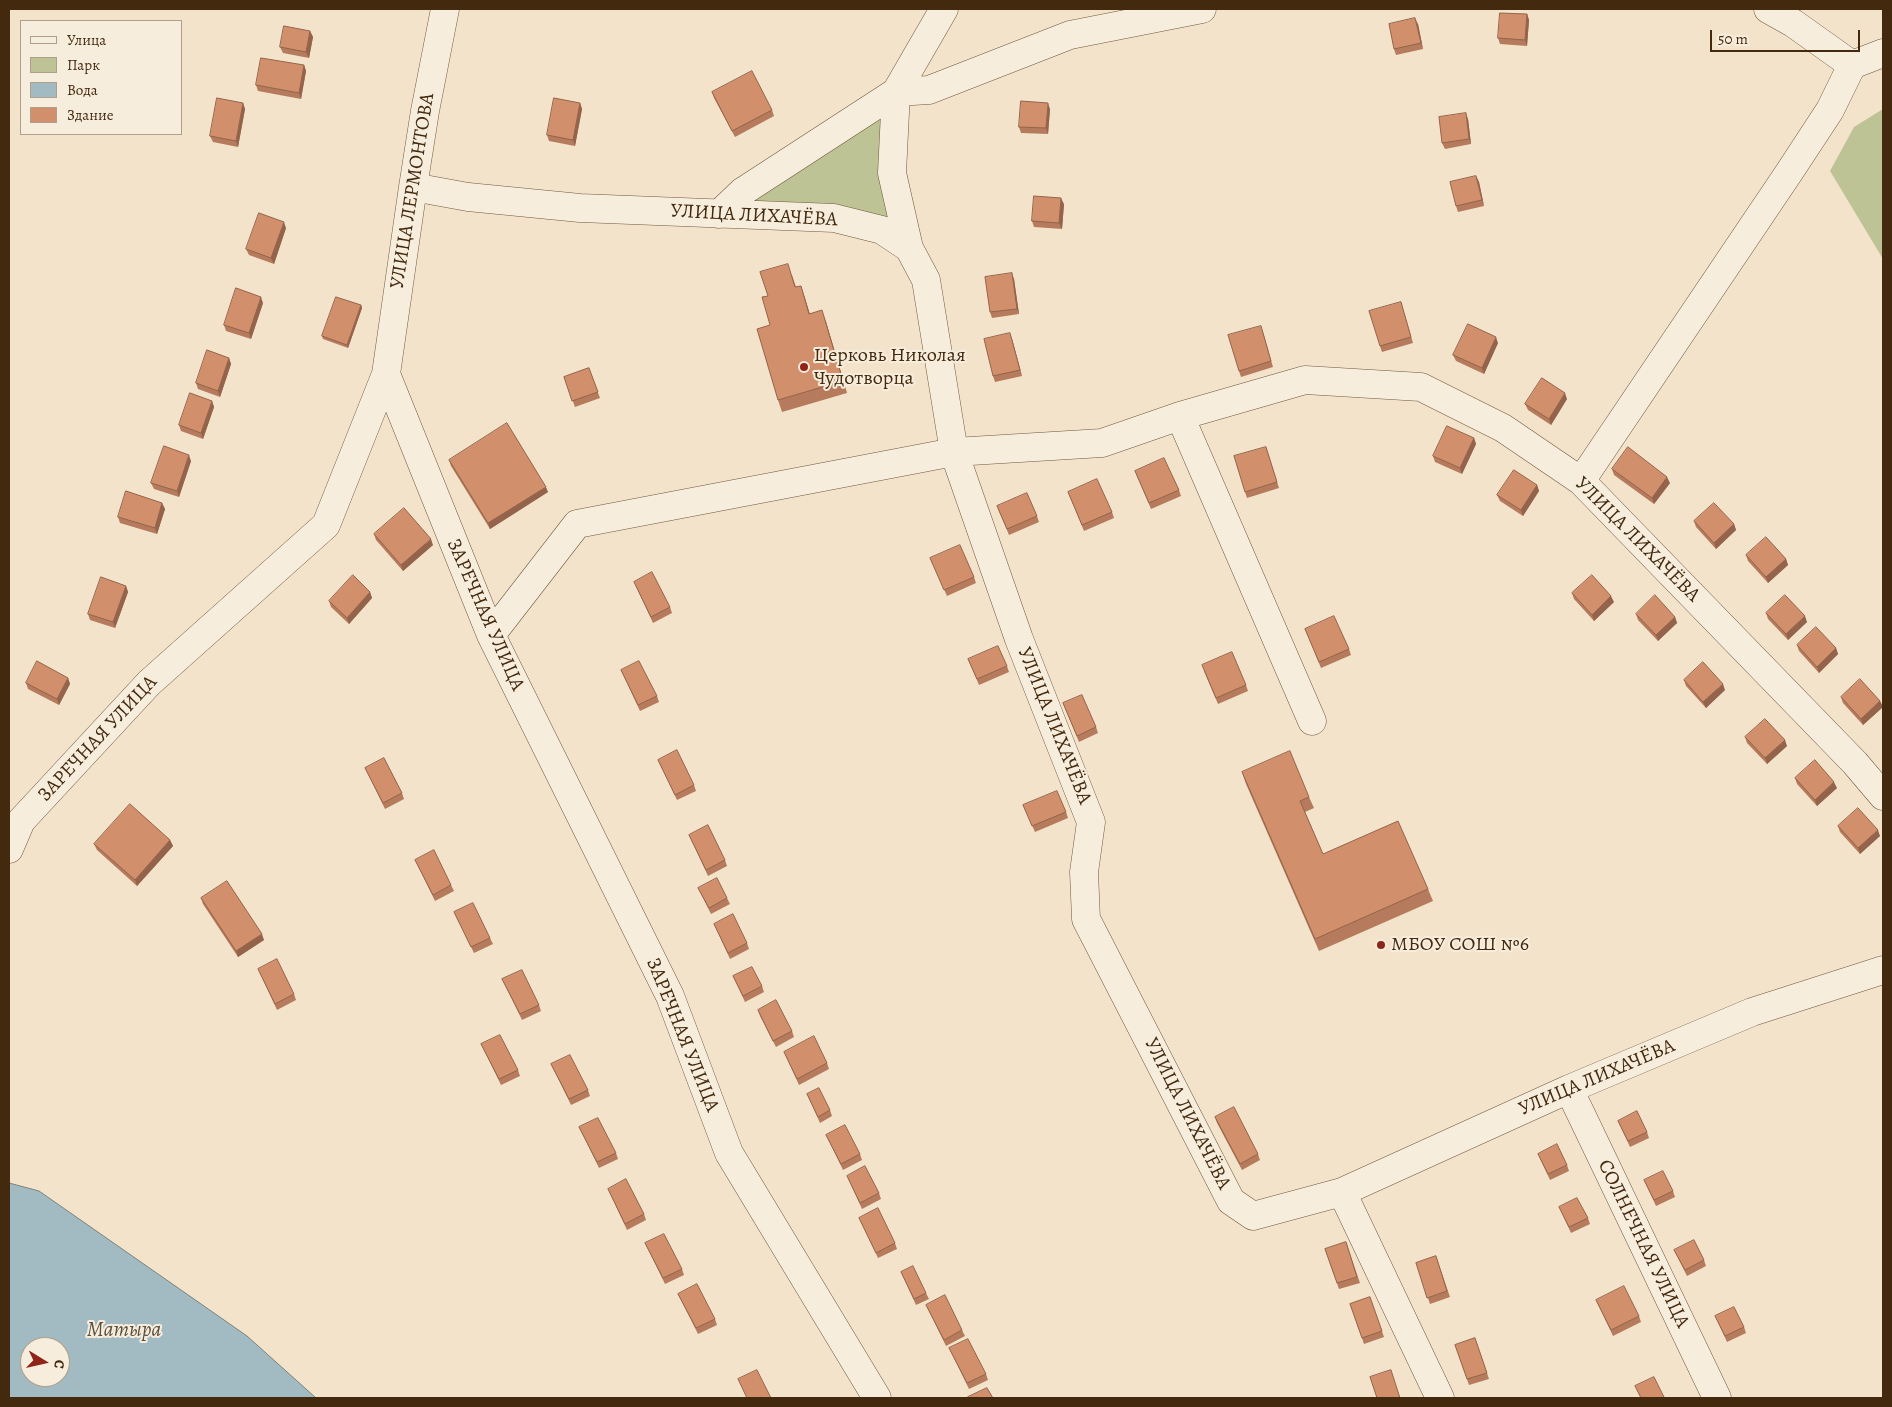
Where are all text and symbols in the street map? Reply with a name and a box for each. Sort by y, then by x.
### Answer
legend [20,20,182,135]
scale bar [1712,20,1862,52]
text: 50 m [1718,29,1748,49]
text: Улица [67,30,106,50]
text: Парк [67,55,100,75]
text: Вода [67,80,98,100]
street label: УЛИЦА ЛЕРМОНТОВА [386,91,440,291]
text: Здание [67,105,114,125]
street label: УЛИЦА ЛИХАЧЁВА [670,200,838,232]
place label: Церковь Николая Чудотворца [814,344,966,391]
marker: Церковь Николая Чудотворца [798,361,810,373]
street label: УЛИЦА ЛИХАЧЁВА [1569,472,1705,608]
street label: ЗАРЕЧНАЯ УЛИЦА [441,535,529,695]
street label: УЛИЦА ЛИХАЧЁВА [1012,644,1096,808]
street label: ЗАРЕЧНАЯ УЛИЦА [33,671,163,807]
place label: МБОУ СОШ №6 [1391,933,1529,957]
marker: МБОУ СОШ №6 [1375,939,1387,951]
street label: ЗАРЕЧНАЯ УЛИЦА [640,955,724,1115]
street label: УЛИЦА ЛИХАЧЁВА [1138,1034,1236,1194]
street label: УЛИЦА ЛИХАЧЁВА [1515,1034,1679,1122]
street label: СОЛНЕЧНАЯ УЛИЦА [1592,1156,1694,1332]
water label: Матыра [87,1318,161,1344]
north arrow [20,1337,70,1387]
text: С [49,1359,69,1370]

